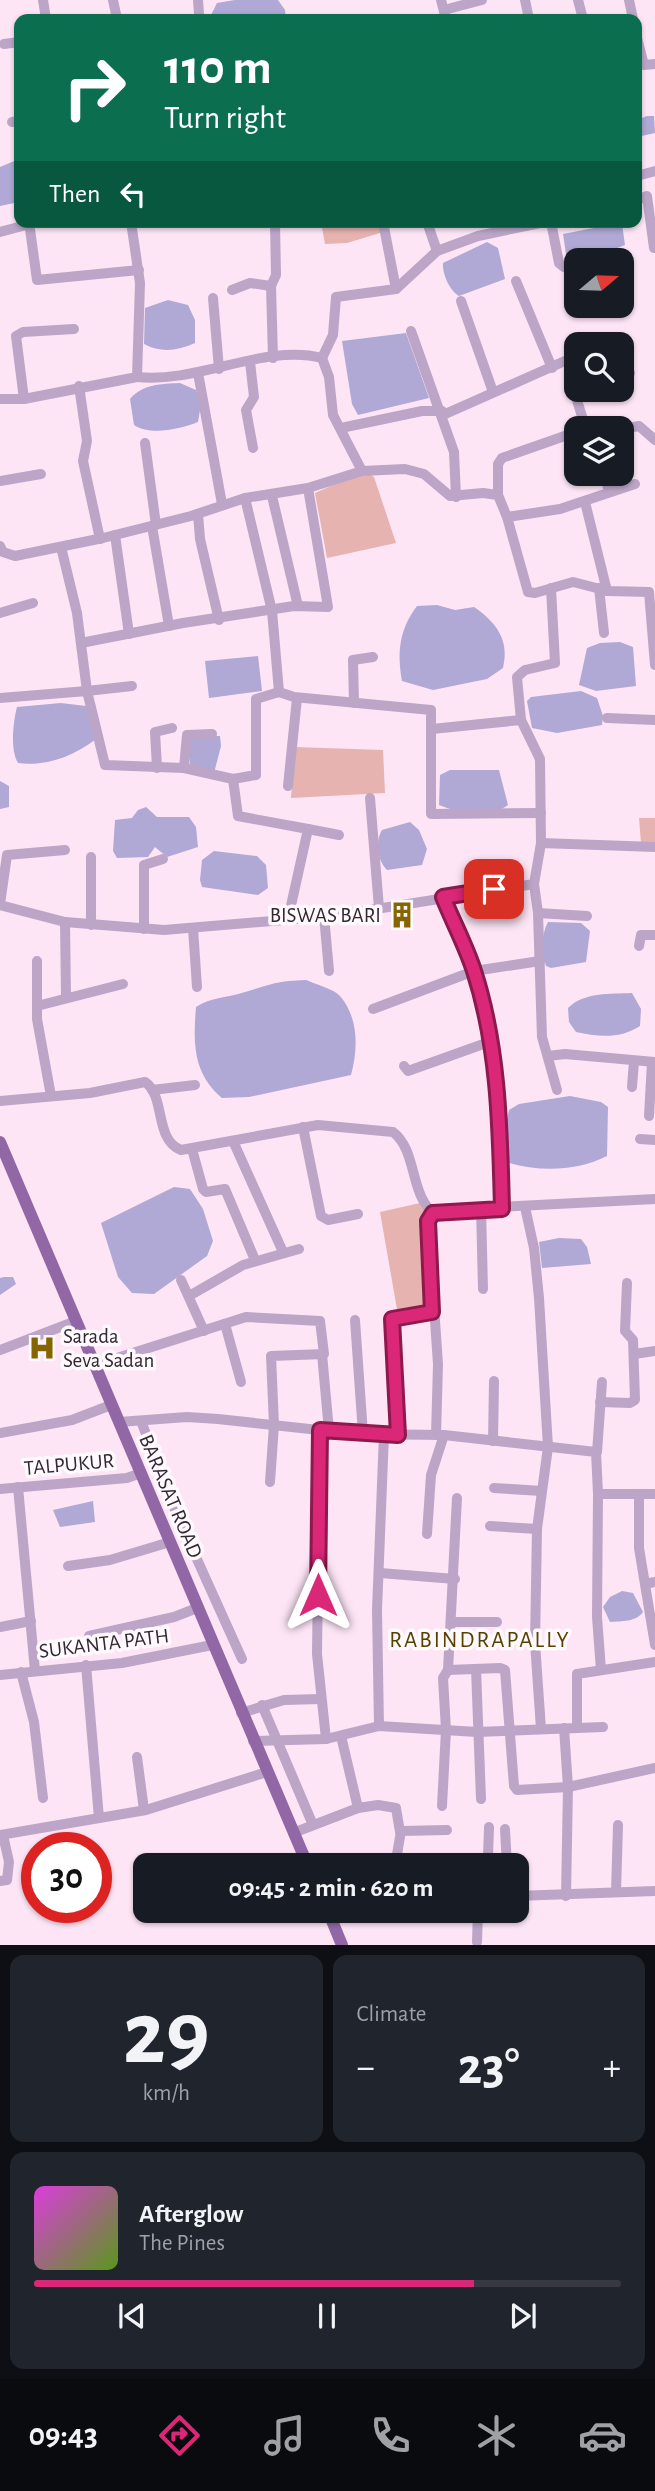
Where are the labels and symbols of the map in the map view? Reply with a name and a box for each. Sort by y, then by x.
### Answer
north arrow [564,248,634,318]
pin [464,859,524,919]
building icon: BISWAS BARI [387,900,417,930]
place label: BISWAS BARI [270,905,381,926]
place label: Sarada Seva Sadan [63,1326,154,1371]
hospital icon: Sarada Seva Sadan [27,1333,57,1363]
street label: BARASAT ROAD [135,1431,206,1561]
street label: TALPUKUR [23,1450,115,1479]
position arrow [281,1558,355,1632]
street label: SUKANTA PATH [38,1625,170,1662]
district label: RABINDRAPALLY [389,1629,571,1652]
speed limit sign: 30 [21,1832,112,1923]

